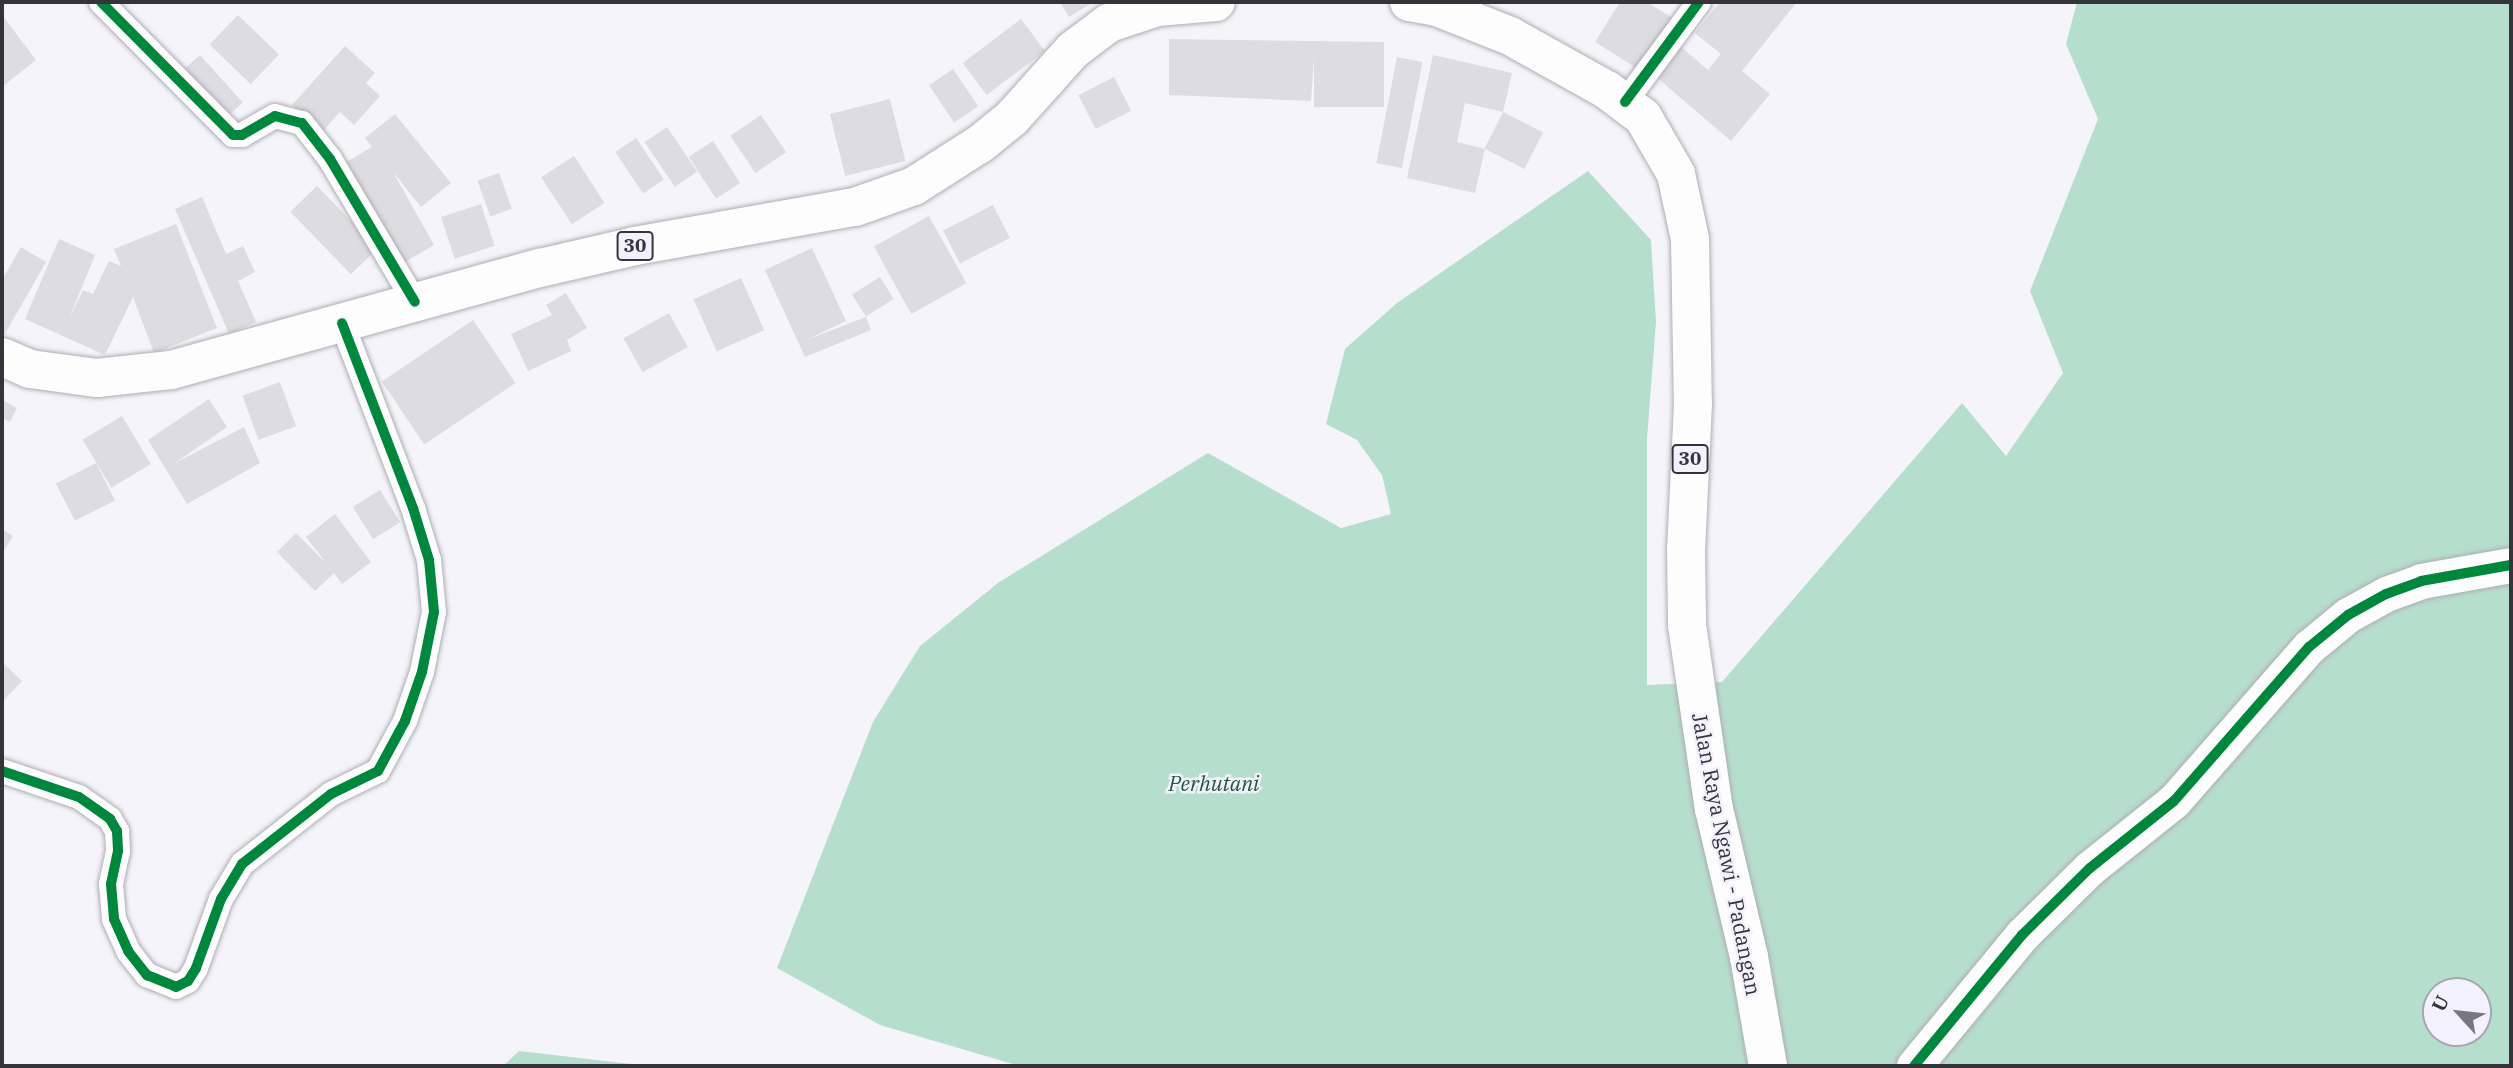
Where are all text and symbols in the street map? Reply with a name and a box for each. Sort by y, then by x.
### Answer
road number: 30 [616,230,654,262]
road number: 30 [1671,444,1709,474]
street label: Jalan Raya Ngawi - Padangan [1687,711,1767,997]
park label: Perhutani [1169,770,1259,796]
north arrow [2422,977,2492,1047]
text: U [2426,991,2454,1015]

